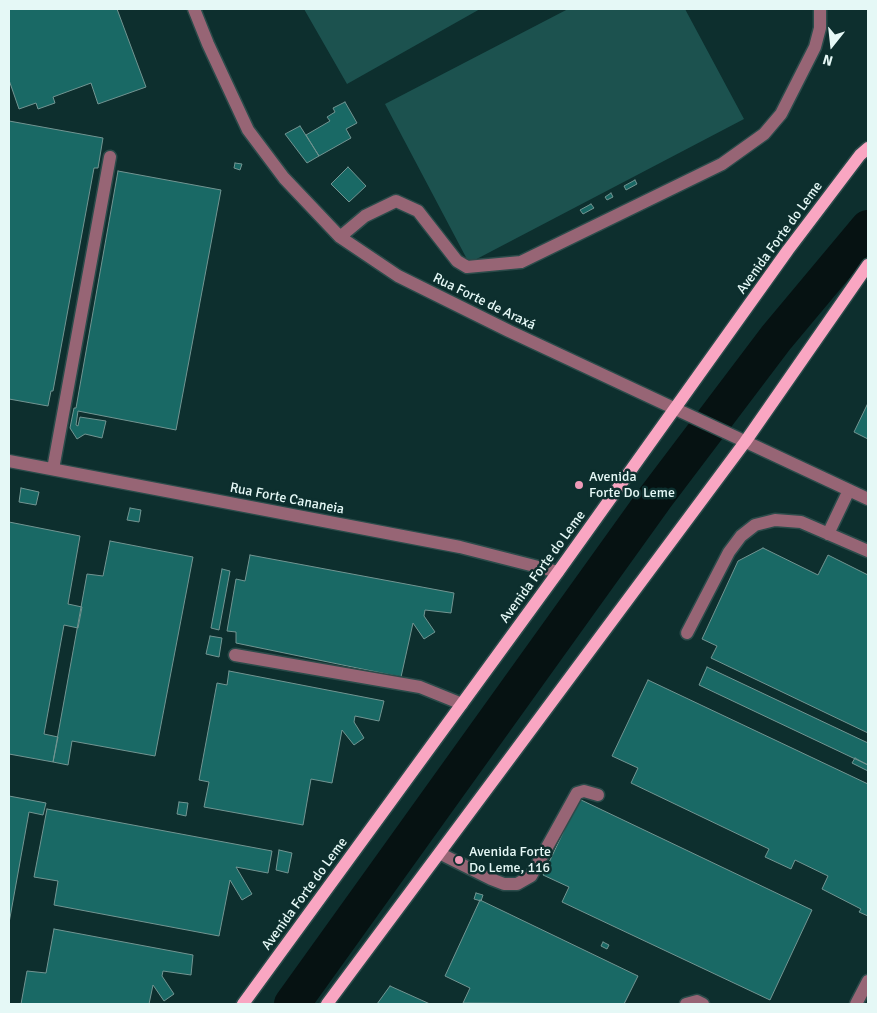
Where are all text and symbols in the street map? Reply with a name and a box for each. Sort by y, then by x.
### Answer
north arrow [807,20,857,70]
text: N [821,50,835,69]
street label: Avenida Forte do Leme [734,178,826,298]
street label: Rua Forte de Araxá [430,270,538,334]
place label: Avenida Forte Do Leme [589,469,675,502]
marker: Avenida Forte Do Leme [573,479,585,491]
street label: Rua Forte Cananeia [228,480,346,518]
street label: Avenida Forte do Leme [497,507,589,627]
street label: Avenida Forte do Leme [259,834,351,954]
place label: Avenida Forte Do Leme, 116 [469,844,551,876]
marker: Avenida Forte Do Leme, 116 [453,854,465,866]

